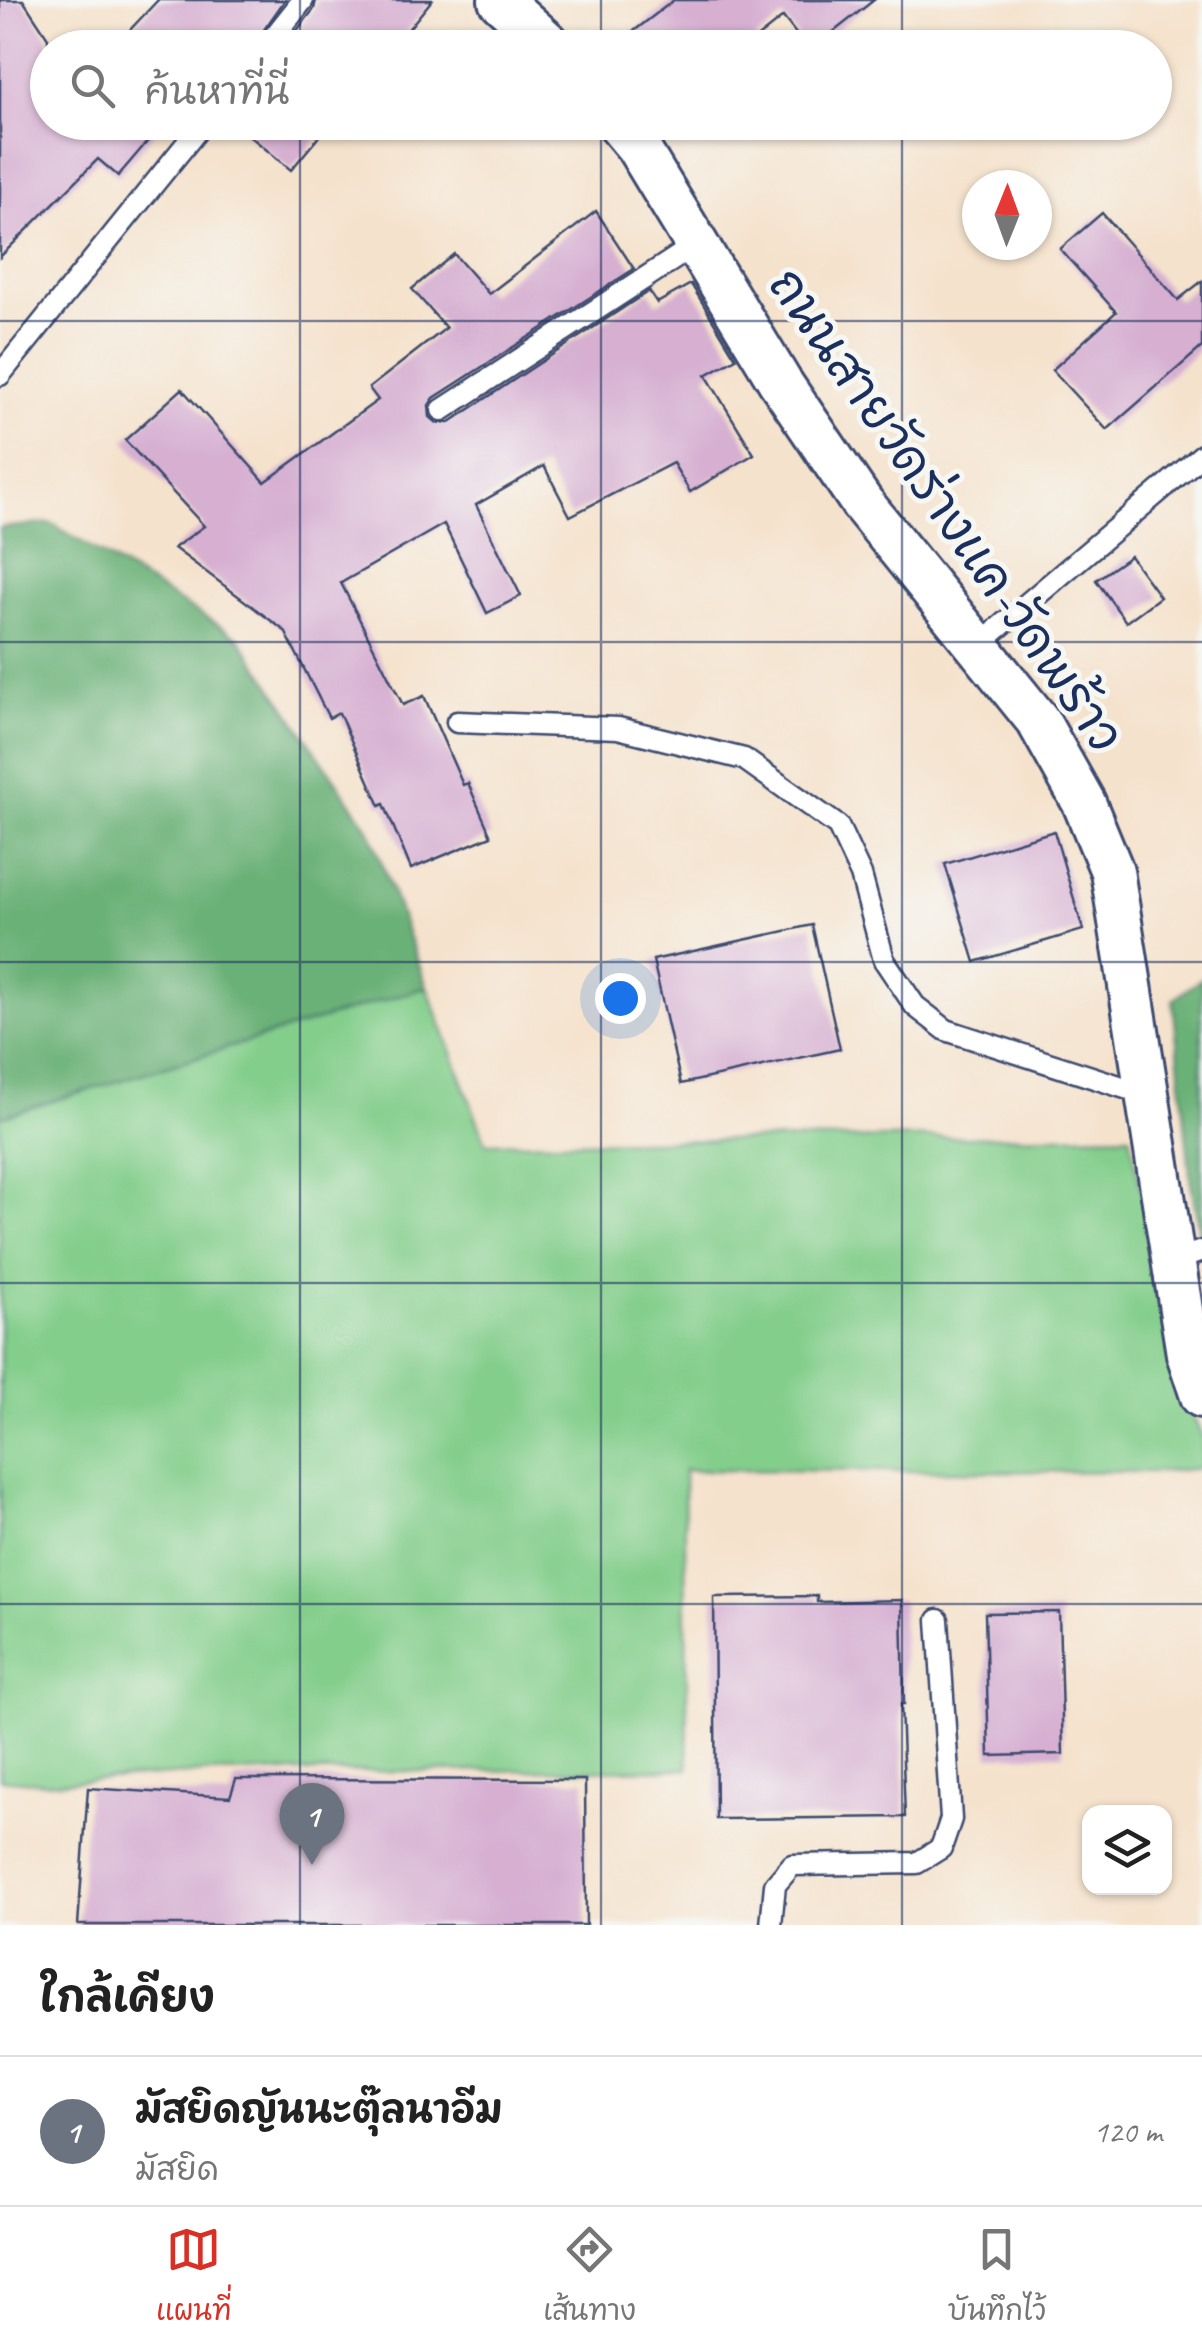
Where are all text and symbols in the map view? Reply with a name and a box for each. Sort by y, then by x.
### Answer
search box [30,30,1172,140]
icon: search [65,58,120,113]
text: ค้นหาที่นี่ [145,68,289,115]
north arrow [962,170,1052,260]
street label: ถนนสายวัดร่างแค-วัดพร้าว [755,256,1137,764]
your location [595,973,646,1024]
pin: 1 [280,1782,344,1865]
map controls [1082,1805,1172,1895]
button: layers [1082,1805,1172,1895]
text: ใกล้เคียง [40,1971,215,2024]
text: มัสยิดญันนะตุ๊ลนาอีม [135,2086,503,2133]
text: 1 [65,2111,80,2152]
text: 120 m [1093,2111,1162,2152]
text: มัสยิด [135,2149,219,2190]
tab: แผนที่ [156,2222,231,2331]
tab: เส้นทาง [543,2222,636,2331]
tab: บันทึกไว้ [948,2222,1046,2331]

